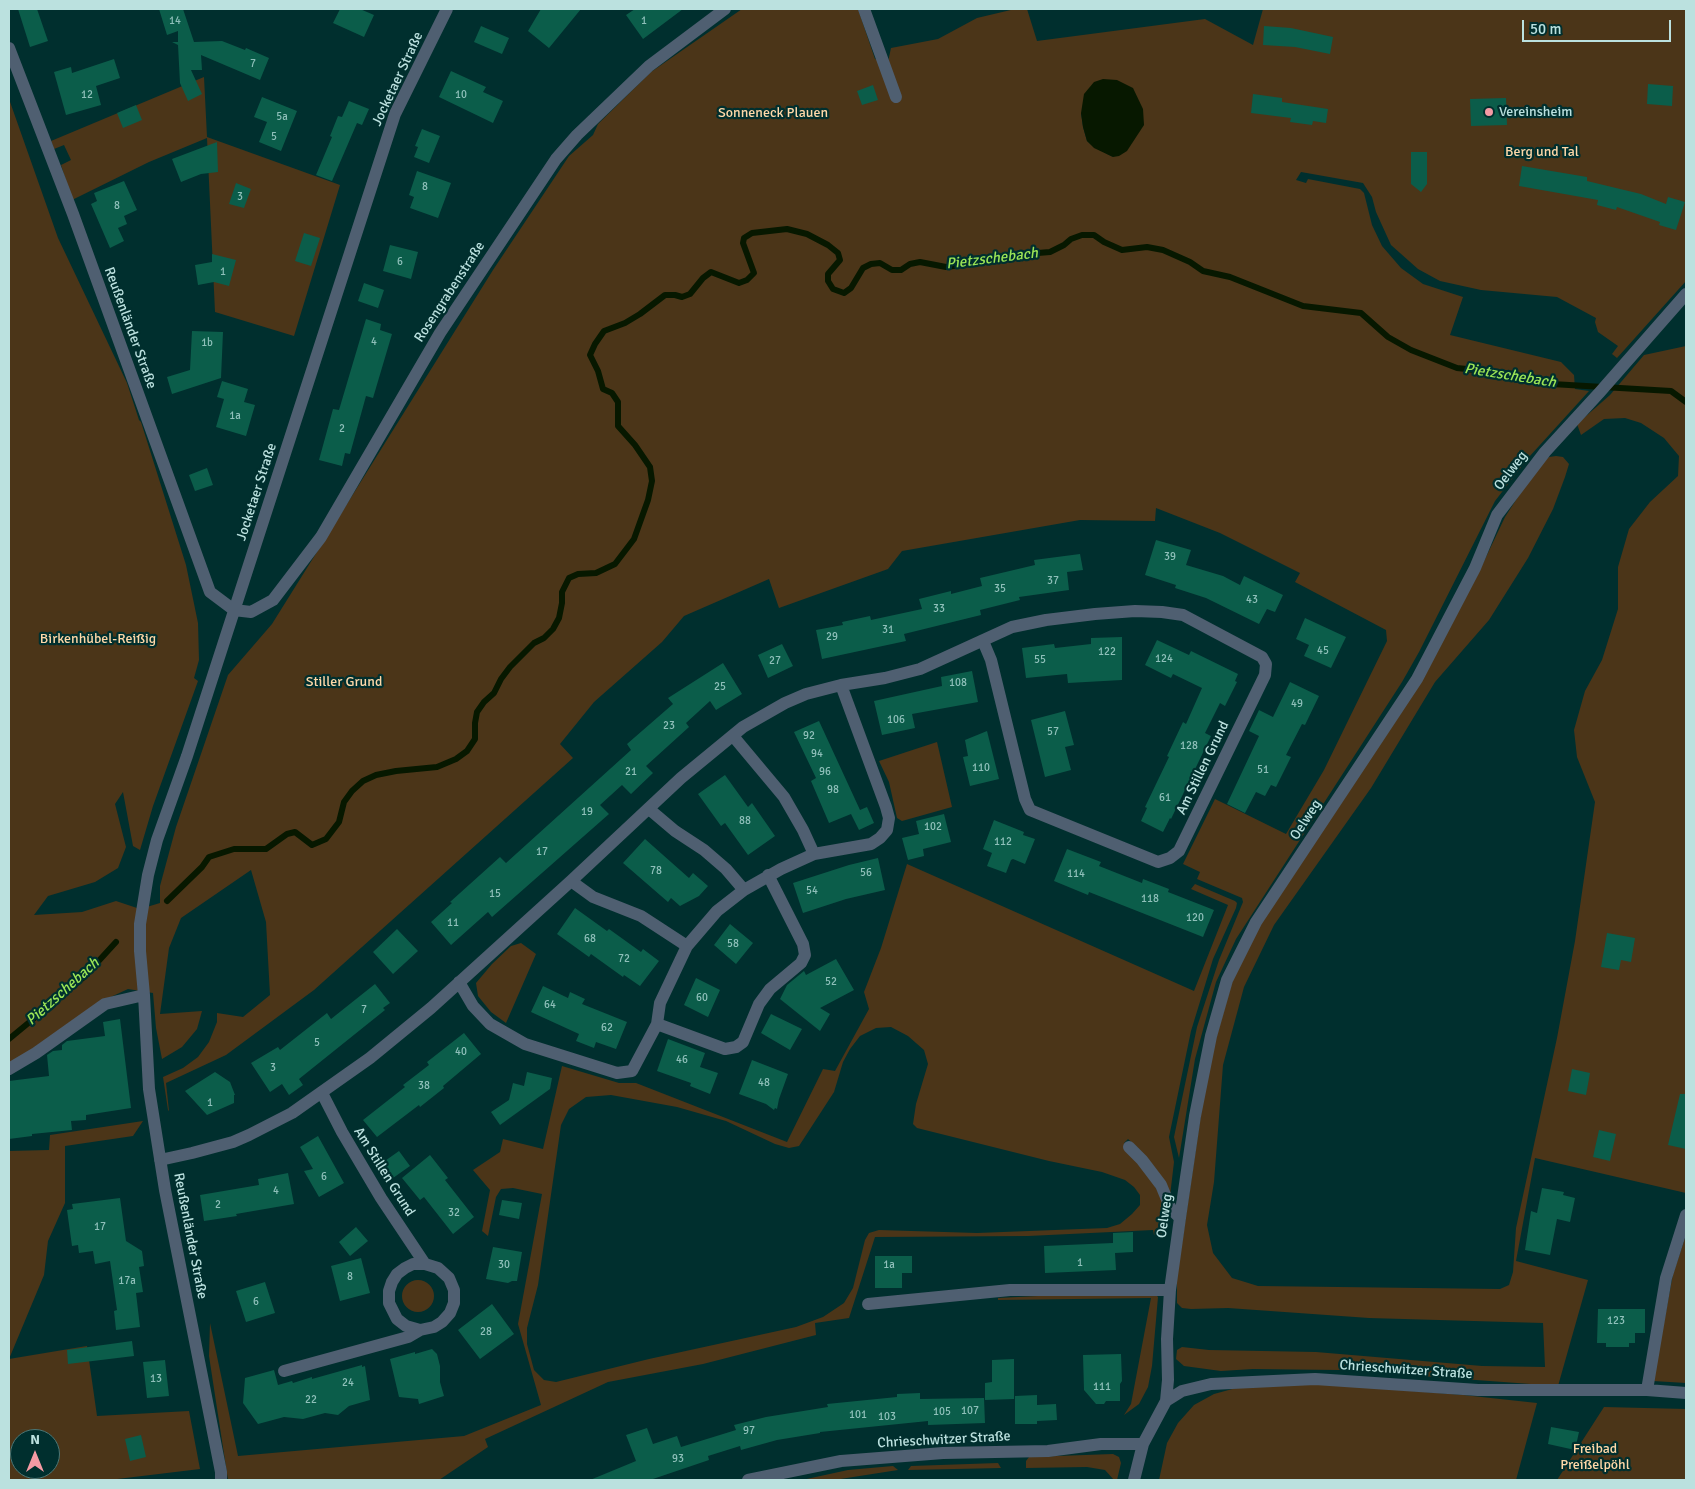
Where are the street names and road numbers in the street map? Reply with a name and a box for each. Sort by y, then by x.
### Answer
street label: Jocketaer Straße [369,29,427,129]
street label: Rosengrabenstraße [411,238,489,346]
street label: Reußenländer Straße [100,265,160,391]
street label: Jocketaer Straße [233,441,281,543]
street label: Oelweg [1491,448,1531,494]
street label: Am Stillen Grund [1173,719,1233,817]
street label: Oelweg [1287,797,1325,843]
street label: Am Stillen Grund [350,1124,418,1220]
street label: Reußenländer Straße [169,1171,211,1301]
street label: Oelweg [1154,1193,1176,1239]
street label: Chrieschwitzer Straße [1339,1357,1473,1383]
street label: Chrieschwitzer Straße [877,1428,1011,1452]

